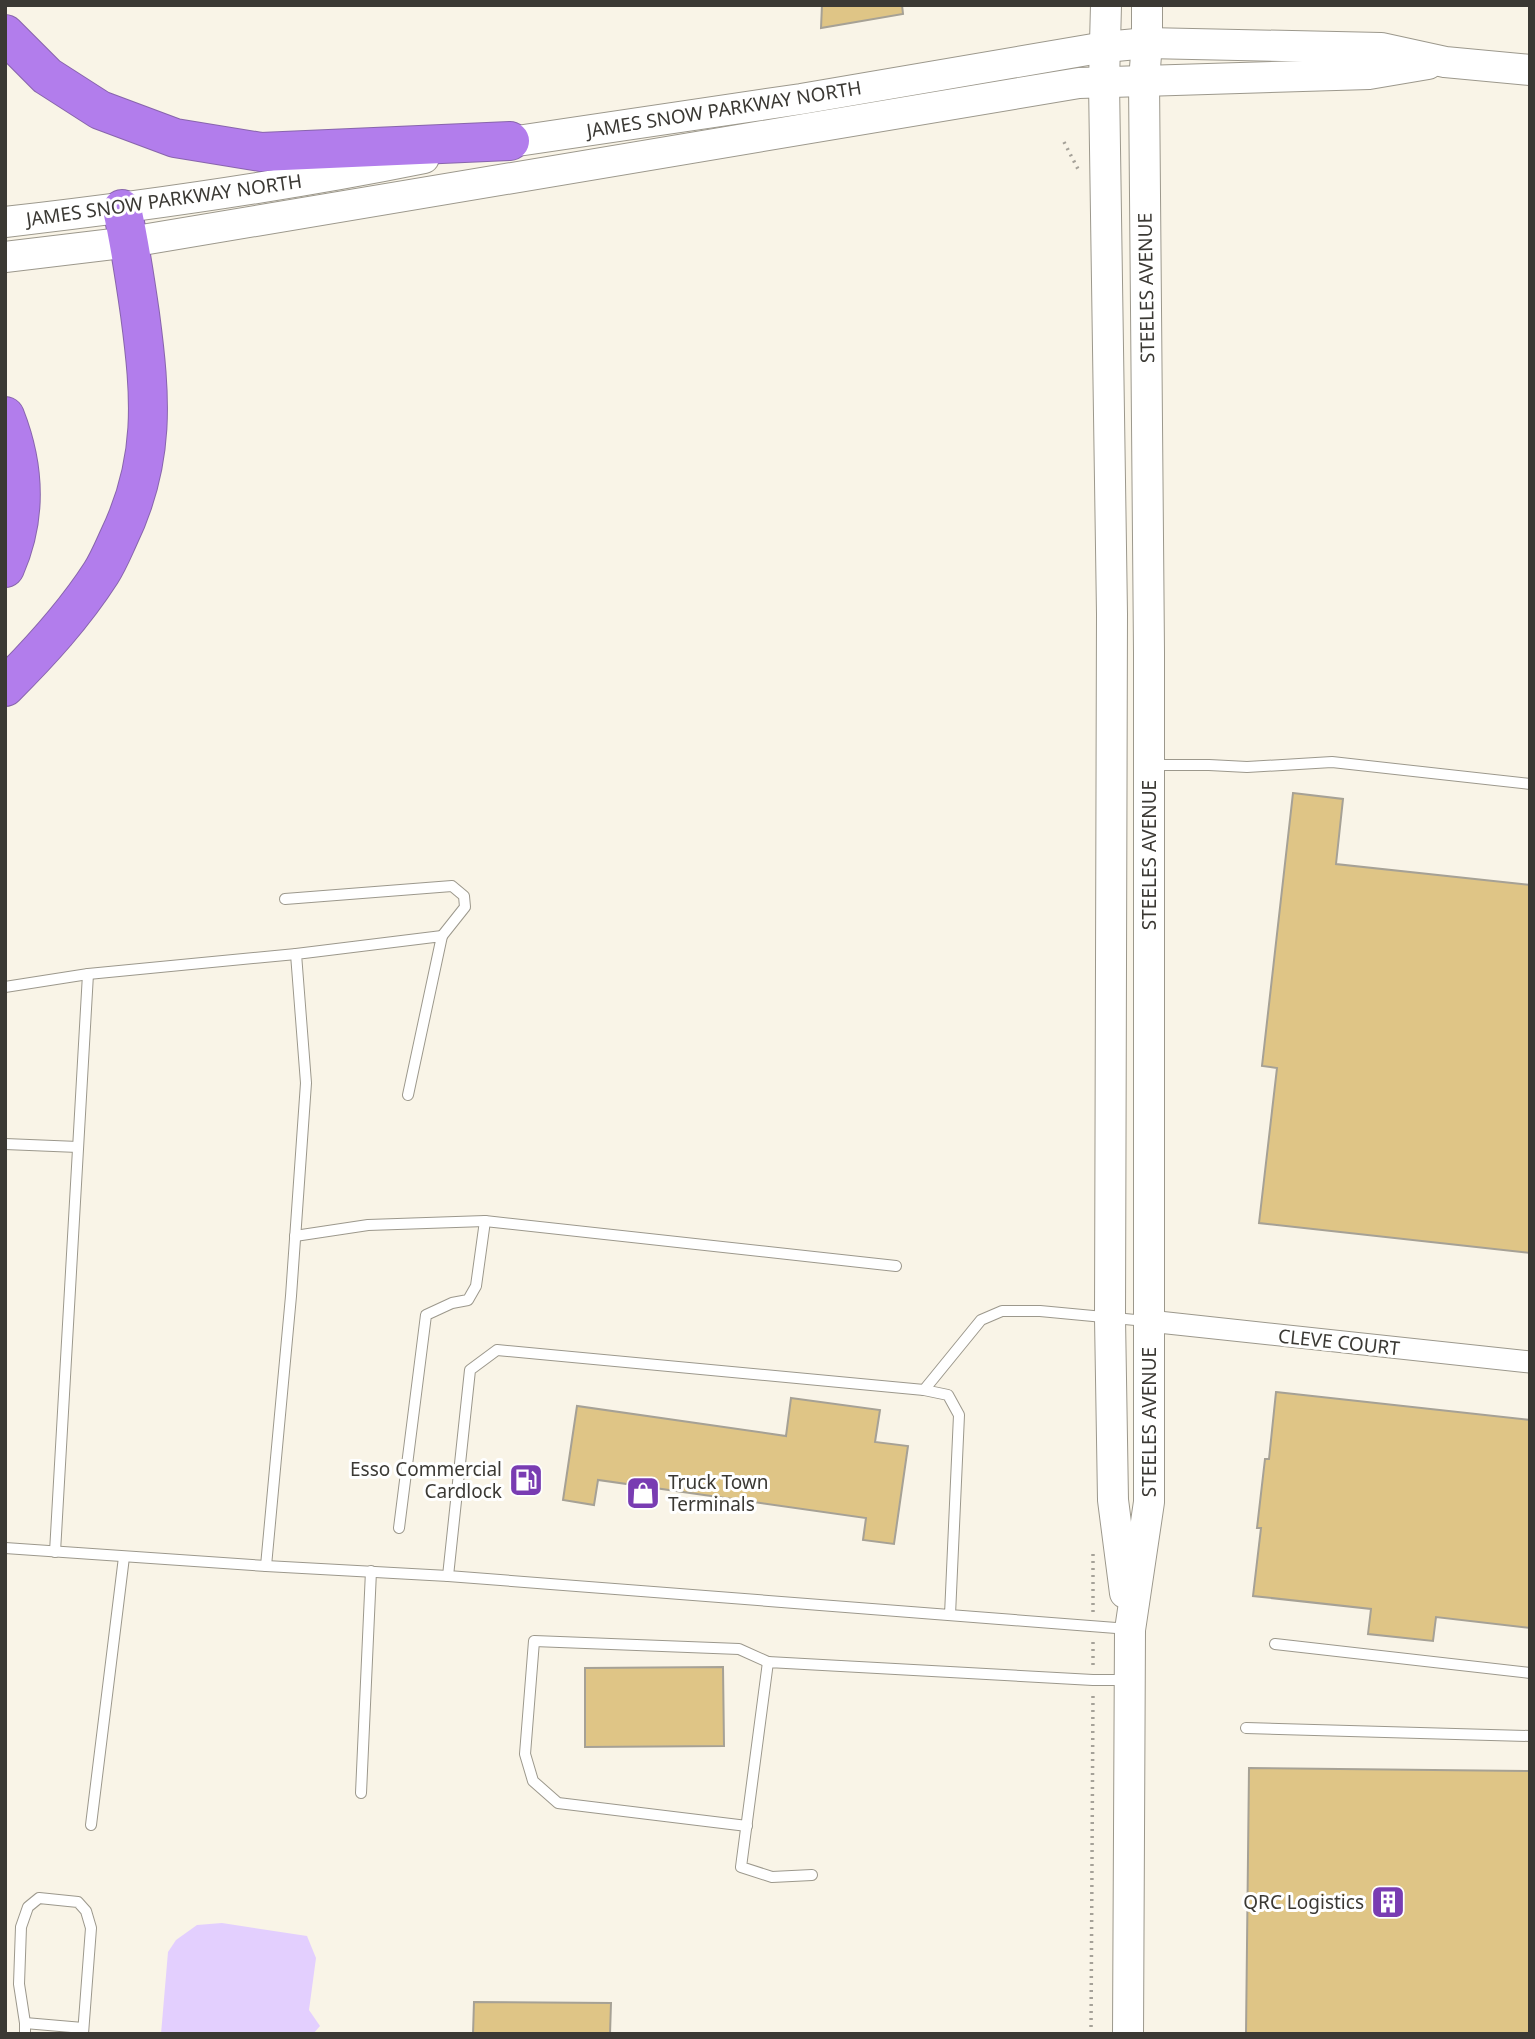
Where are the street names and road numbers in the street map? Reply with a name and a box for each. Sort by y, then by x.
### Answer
street label: JAMES SNOW PARKWAY NORTH [583,74,863,144]
street label: JAMES SNOW PARKWAY NORTH [22,168,304,233]
street label: STEELES AVENUE [1132,213,1160,363]
street label: STEELES AVENUE [1136,780,1162,930]
street label: CLEVE COURT [1277,1323,1402,1361]
street label: STEELES AVENUE [1136,1347,1162,1497]

